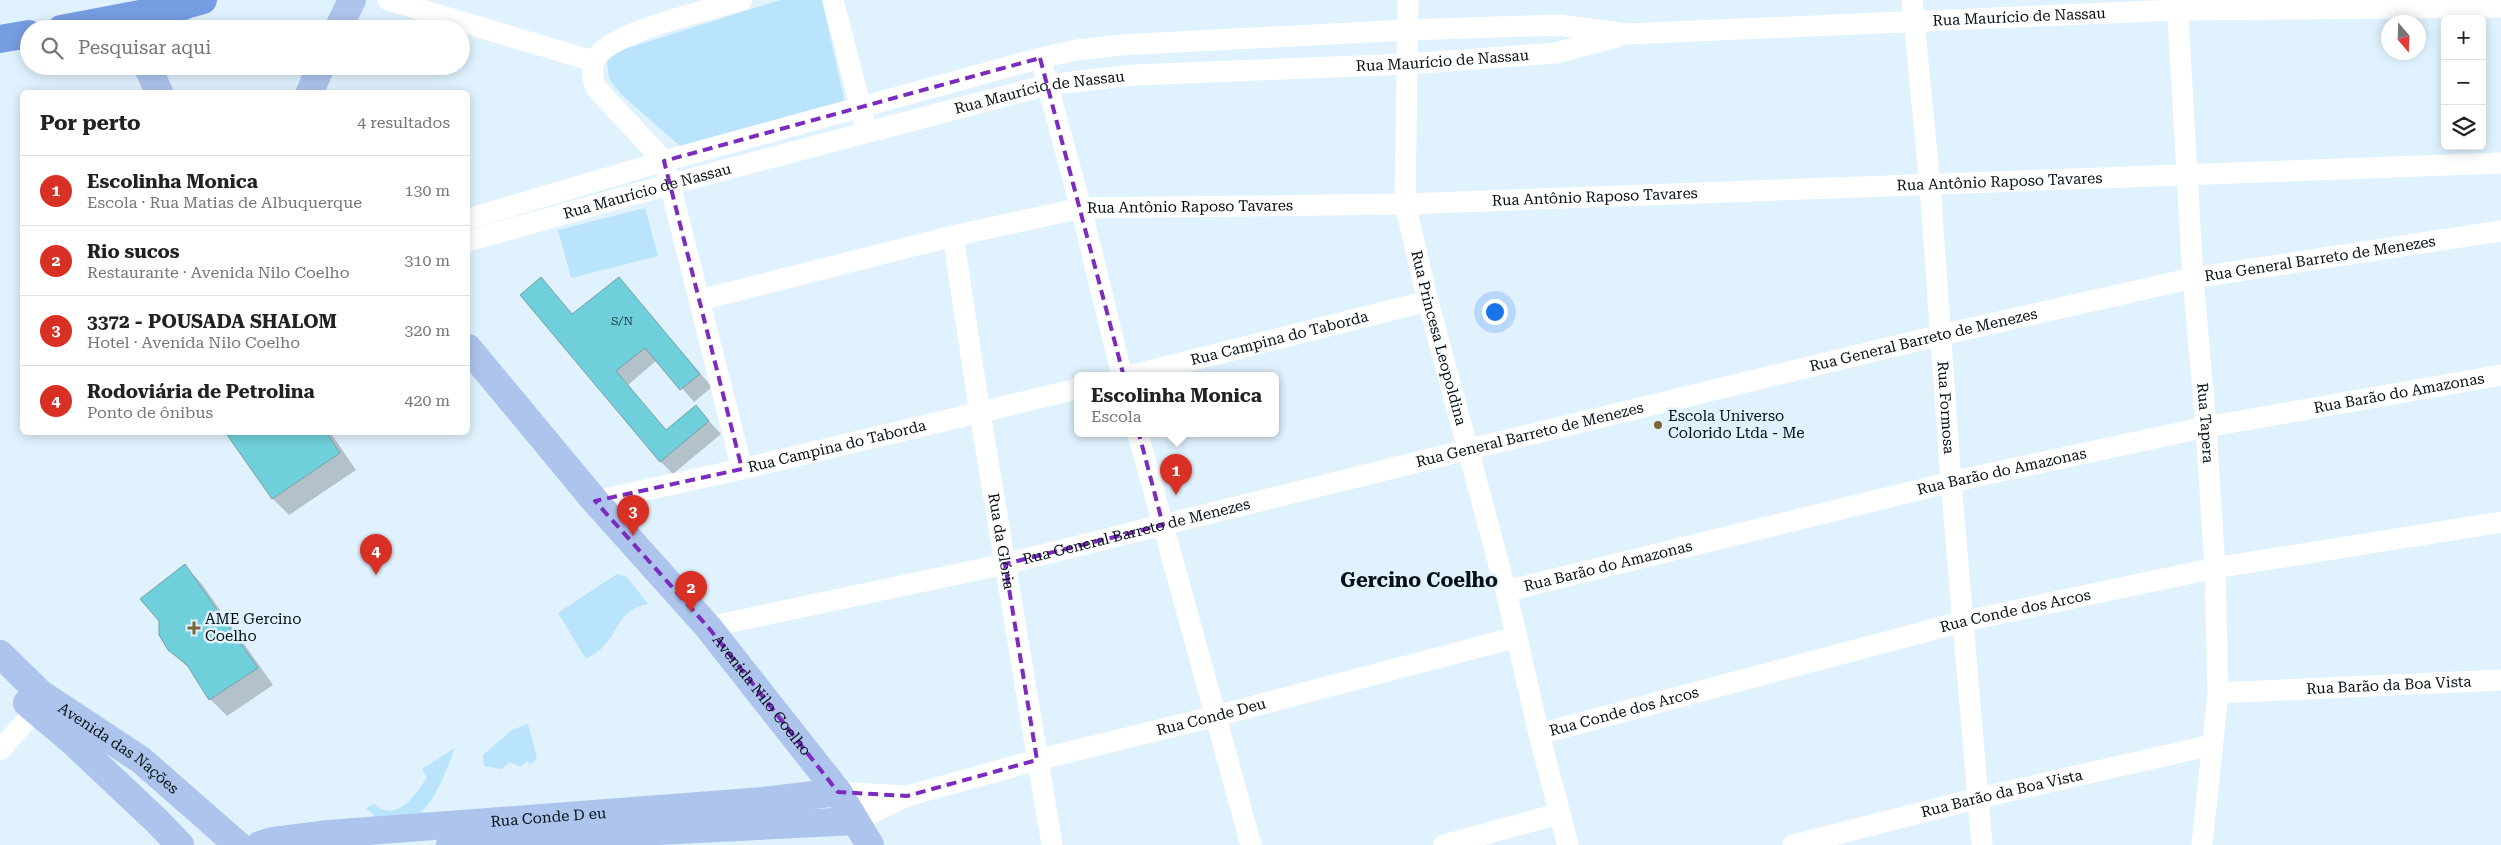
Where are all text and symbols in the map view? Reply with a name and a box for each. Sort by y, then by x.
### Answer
street label: Rua Maurício de Nassau [1932,4,2107,30]
north arrow [2381,15,2426,60]
map controls [2441,15,2486,150]
button: + [2441,15,2486,60]
search box [20,20,470,75]
icon: search [38,34,66,62]
text: Pesquisar aqui [78,36,211,59]
street label: Rua Maurício de Nassau [1356,46,1530,75]
button: − [2441,60,2486,105]
street label: Rua Maurício de Nassau [952,67,1126,118]
button: layers [2441,105,2486,150]
text: Por perto [40,111,141,135]
text: 4 resultados [357,113,450,132]
street label: Rua Maurício de Nassau [561,159,734,223]
street label: Rua Antônio Raposo Tavares [1896,169,2103,195]
text: Escolinha Monica [87,170,258,193]
text: 1 [52,181,60,200]
text: 130 m [404,181,450,200]
street label: Rua Antônio Raposo Tavares [1492,184,1698,210]
text: Escola · Rua Matias de Albuquerque [87,193,362,212]
street label: Rua Antônio Raposo Tavares [1087,196,1293,217]
street label: Rua General Barreto de Menezes [2203,232,2437,285]
text: Rio sucos [87,240,180,263]
street label: Rua Princesa Leopoldina [1407,248,1470,427]
text: 2 [52,251,60,270]
text: 310 m [404,251,450,270]
text: Restaurante · Avenida Nilo Coelho [87,263,350,282]
your location [1482,299,1508,325]
street label: Rua General Barreto de Menezes [1808,304,2039,376]
street label: Rua Campina do Taborda [1188,307,1370,369]
text: 3372 - POUSADA SHALOM [87,310,337,333]
house number: S/N [611,314,633,328]
text: 3 [52,321,60,340]
text: 320 m [404,321,450,340]
text: Hotel · Avenida Nilo Coelho [87,333,300,352]
street label: Rua Formosa [1933,360,1958,455]
street label: Rua Barão do Amazonas [2312,369,2486,417]
popup [1074,372,1279,437]
text: Rodoviária de Petrolina [87,380,315,403]
street label: Rua Tapera [2193,382,2217,464]
text: Escolinha Monica [1091,384,1262,407]
text: 4 [52,391,60,410]
text: 420 m [404,391,450,410]
street label: Rua General Barreto de Menezes [1414,398,1645,471]
text: Ponto de ônibus [87,403,213,422]
text: Escola [1091,407,1141,426]
place label: Escola Universo Colorido Ltda - Me [1668,407,1805,442]
street label: Rua Campina do Taborda [746,416,928,476]
marker: Escola Universo Colorido Ltda - Me [1652,419,1664,431]
street label: Rua Barão do Amazonas [1915,444,2088,499]
pin: 1 [1160,454,1192,495]
street label: Rua da Glória [984,492,1018,591]
pin: 3 [617,495,649,536]
street label: Rua General Barreto de Menezes [1021,495,1252,568]
pin: 4 [360,534,392,575]
street label: Rua Barão do Amazonas [1522,537,1694,595]
district label: Gercino Coelho [1340,568,1498,592]
pin: 2 [675,571,707,612]
street label: Rua Conde dos Arcos [1938,586,2092,636]
place label: AME Gercino Coelho [205,610,301,645]
marker: AME Gercino Coelho [187,621,201,635]
street label: Avenida Nilo Coelho [709,631,815,759]
street label: Rua Barão da Boa Vista [2306,672,2472,698]
street label: Rua Conde dos Arcos [1547,683,1701,740]
street label: Rua Conde Deu [1155,694,1268,739]
street label: Avenida das Nações [55,699,182,798]
street label: Rua Barão da Boa Vista [1919,766,2084,821]
street label: Rua Conde D eu [490,804,607,831]

